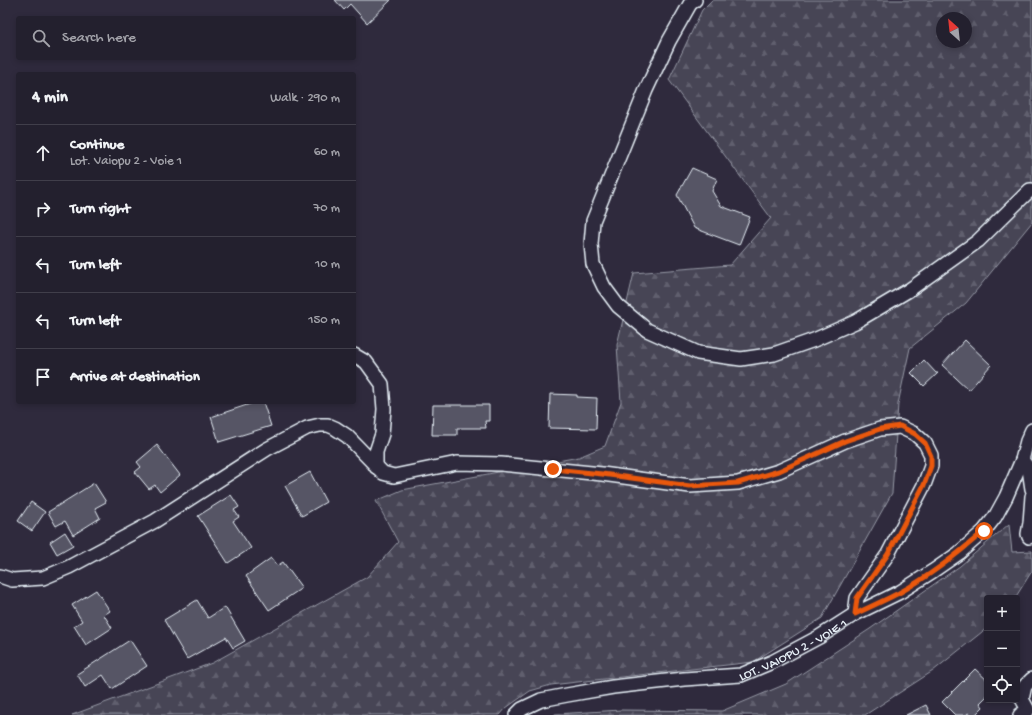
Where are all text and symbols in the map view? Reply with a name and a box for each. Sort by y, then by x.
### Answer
north arrow [936,12,972,48]
search box [16,16,356,60]
icon: search [30,27,52,49]
text: Search here [62,29,136,47]
text: 4 min [32,88,68,108]
text: Walk · 290 m [270,91,340,106]
text: Continue [70,136,124,154]
icon: ahead [32,142,54,164]
text: 60 m [314,145,340,160]
text: Lot. Vaiopu 2 - Voie 1 [70,154,182,169]
icon: right [32,198,54,220]
text: Turn right [70,200,130,218]
text: 70 m [314,201,340,216]
icon: left [32,254,54,276]
text: Turn left [70,256,121,274]
text: 10 m [315,257,340,272]
icon: left [32,310,54,332]
text: Turn left [70,312,121,330]
text: 150 m [308,313,340,328]
icon: arrive [32,366,54,388]
text: Arrive at destination [70,368,200,386]
route end [544,460,562,478]
route start [975,522,993,540]
map controls [984,595,1020,703]
button: + [984,595,1020,631]
street label: LOT. VAIOPU 2 - VOIE 1 [737,616,850,685]
button: − [984,631,1020,667]
button: locate [984,667,1020,703]

